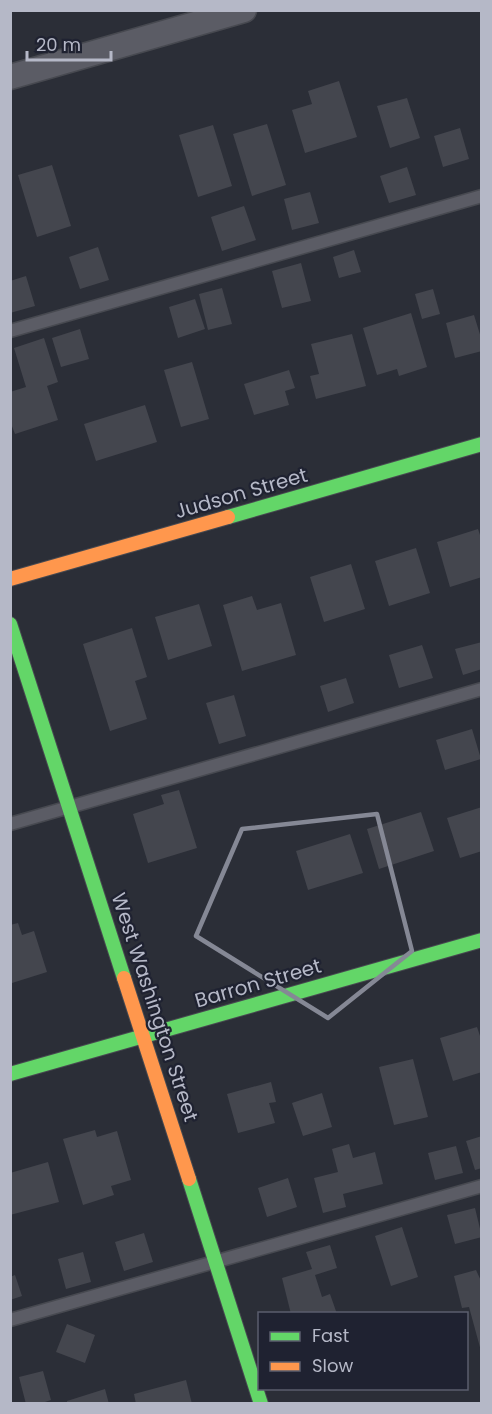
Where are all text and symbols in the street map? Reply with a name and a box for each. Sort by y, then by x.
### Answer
scale bar [27,24,111,62]
text: 20 m [36,32,81,57]
street label: Judson Street [171,461,311,525]
street label: West Washington Street [105,889,205,1125]
street label: Barron Street [192,952,324,1014]
legend [258,1312,468,1390]
text: Fast [312,1323,349,1348]
text: Slow [312,1353,354,1378]

